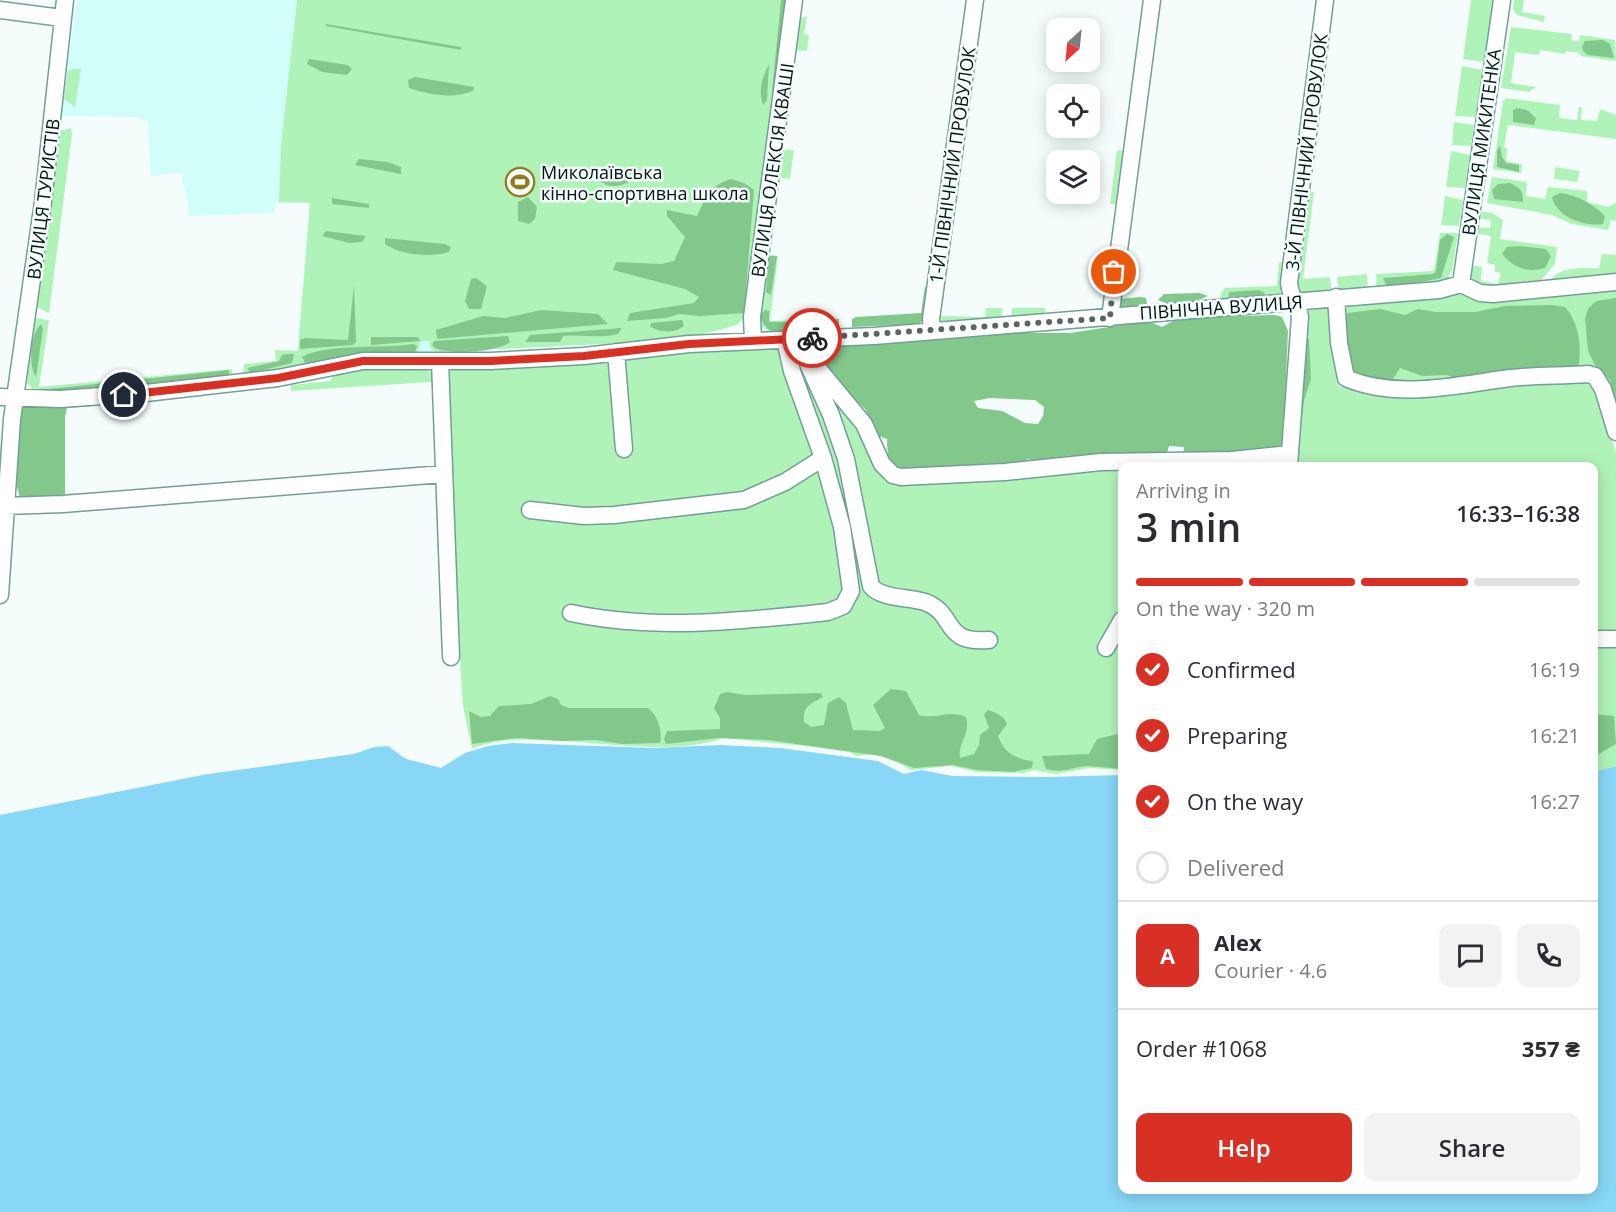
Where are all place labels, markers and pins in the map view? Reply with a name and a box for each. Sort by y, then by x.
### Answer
place label: Миколаївська кінно-спортивна школа [541,160,749,205]
sports icon: Миколаївська кінно-спортивна школа [504,166,536,198]
pin [1088,246,1139,297]
pin [98,369,149,420]

